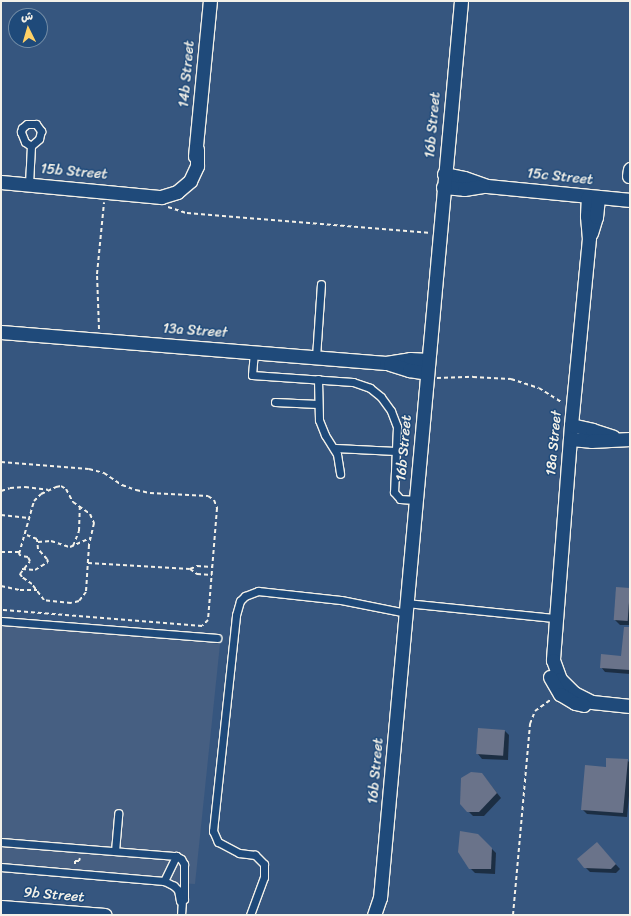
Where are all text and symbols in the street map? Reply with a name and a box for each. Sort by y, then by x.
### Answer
text: ش [20,7,34,27]
north arrow [8,8,48,48]
street label: 14b Street [176,40,198,108]
street label: 16b Street [422,91,444,159]
street label: 15b Street [40,161,108,183]
street label: 15c Street [526,165,594,189]
street label: 13a Street [162,320,228,342]
street label: 18a Street [543,409,565,477]
street label: 16b Street [393,414,415,482]
street label: 16b Street [365,737,387,805]
street label: 9b Street [23,884,85,906]

